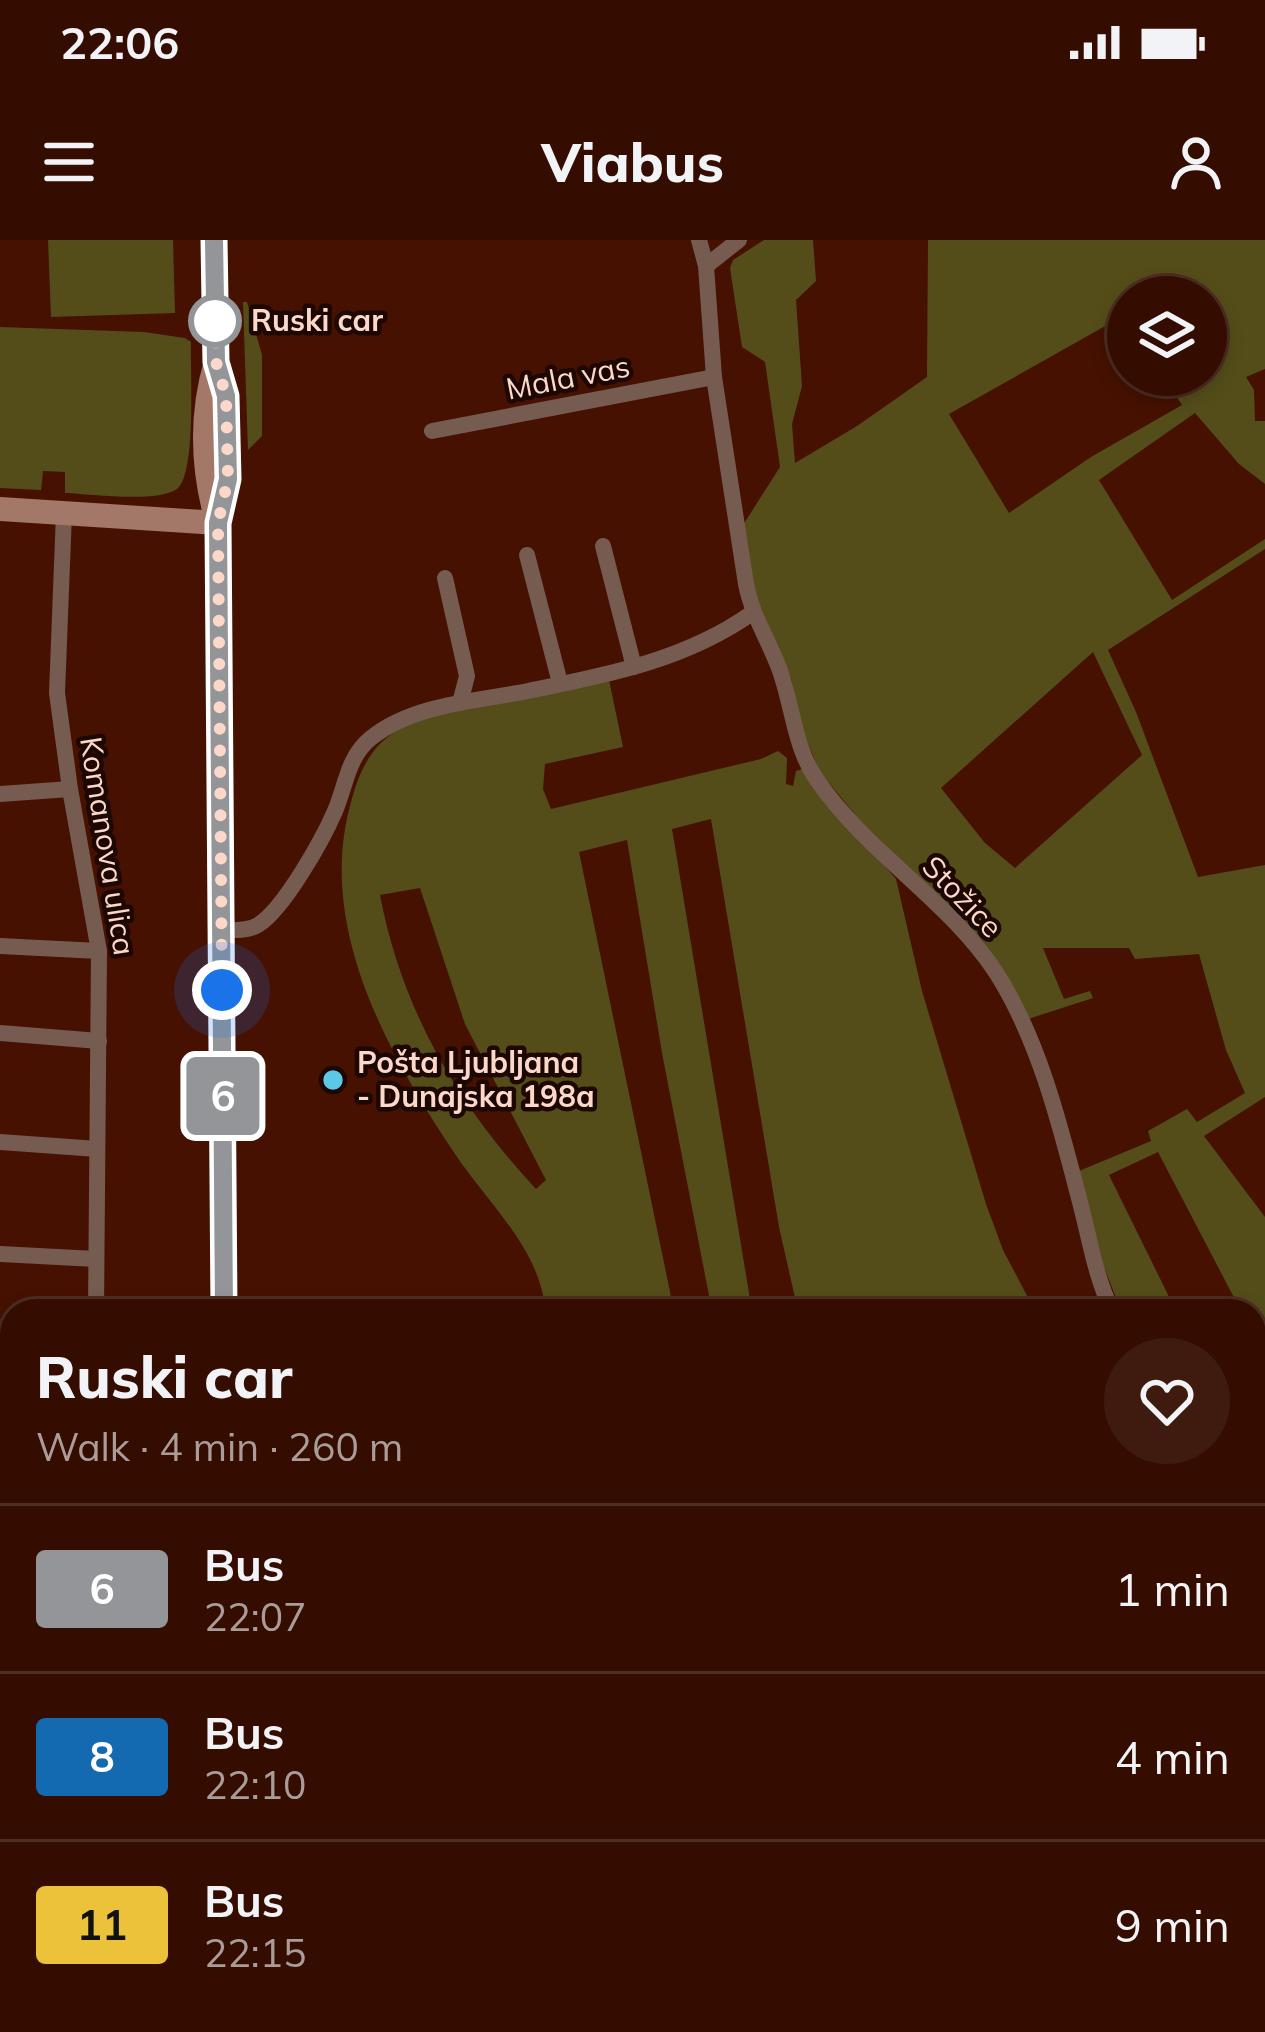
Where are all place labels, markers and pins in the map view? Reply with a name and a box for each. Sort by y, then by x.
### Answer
marker: Ruski car [190,296,240,346]
place label: Ruski car [251,301,383,339]
place label: Pošta Ljubljana - Dunajska 198a [357,1043,594,1115]
marker: Pošta Ljubljana - Dunajska 198a [320,1067,346,1093]

